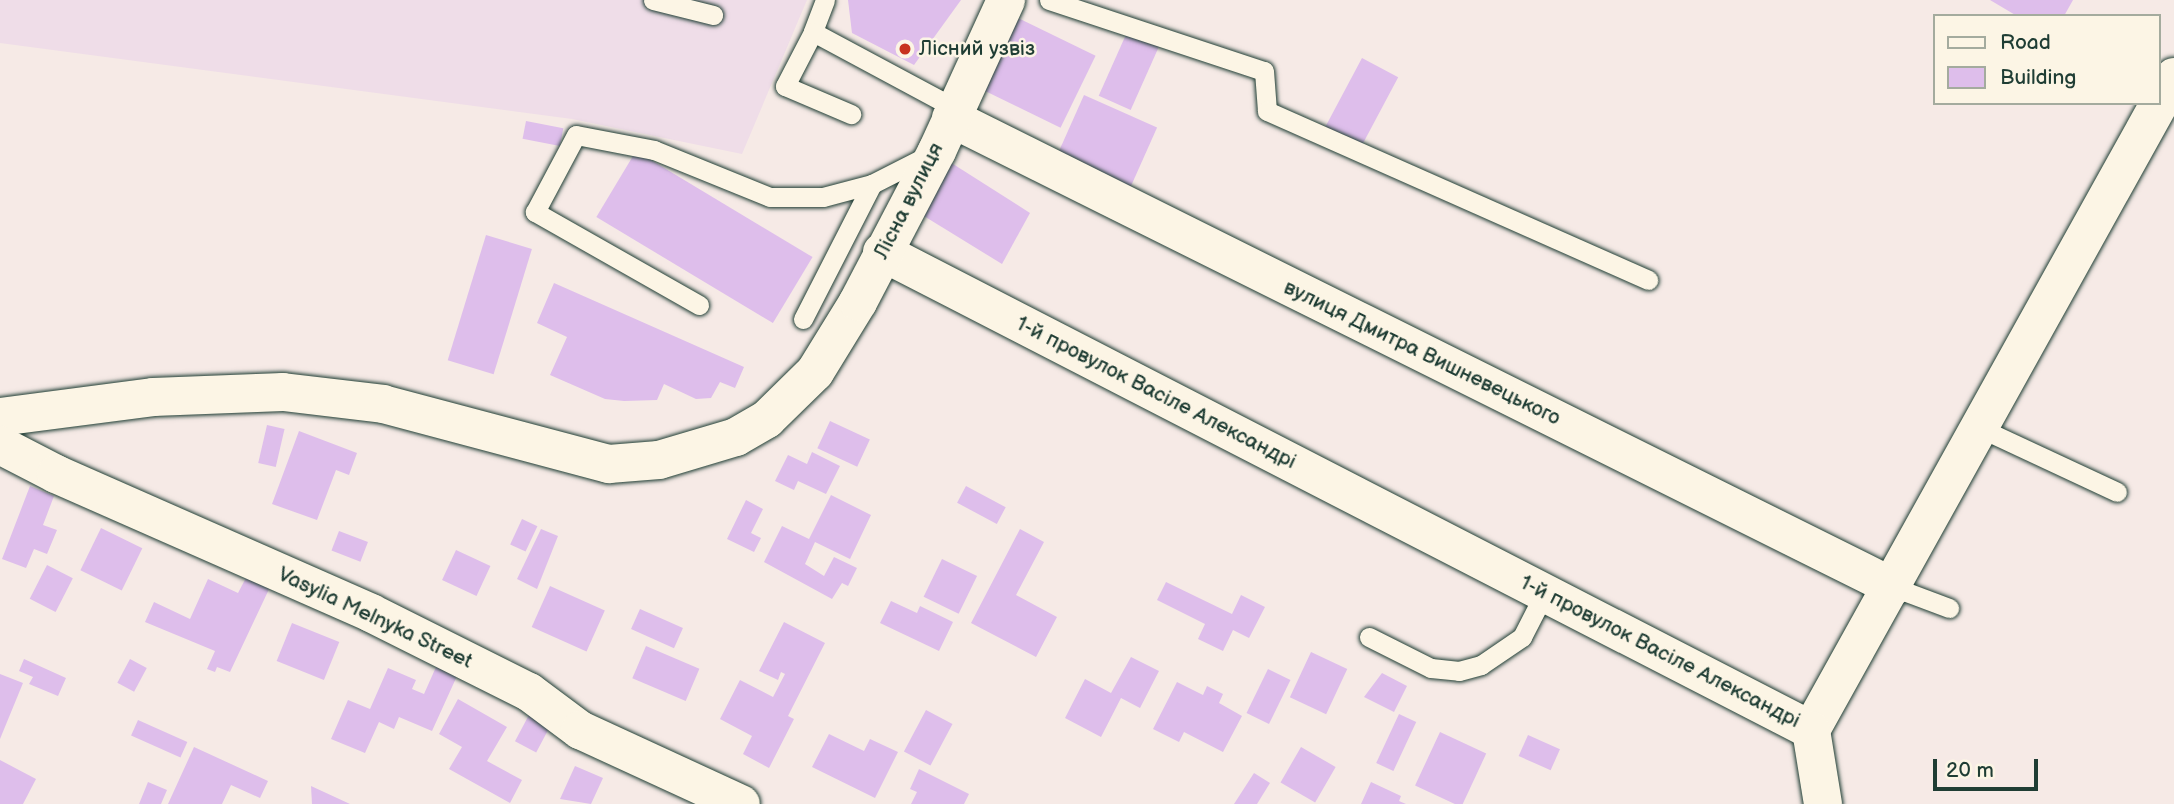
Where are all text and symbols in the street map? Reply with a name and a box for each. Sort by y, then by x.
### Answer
legend [1932,14,2160,105]
text: Road [2000,30,2051,55]
place label: Лісний узвіз [919,36,1035,62]
marker: Лісний узвіз [897,41,913,57]
text: Building [2000,65,2076,90]
street label: Лісна вулиця [869,139,949,263]
street label: вулиця Дмитра Вишневецького [1279,275,1565,431]
street label: 1-й провулок Васіле Александрі [1012,311,1300,475]
street label: Vasylia Melnyka Street [274,562,476,674]
street label: 1-й провулок Васіле Александрі [1516,570,1804,734]
scale bar [1936,744,2041,788]
text: 20 m [1946,758,1994,783]

